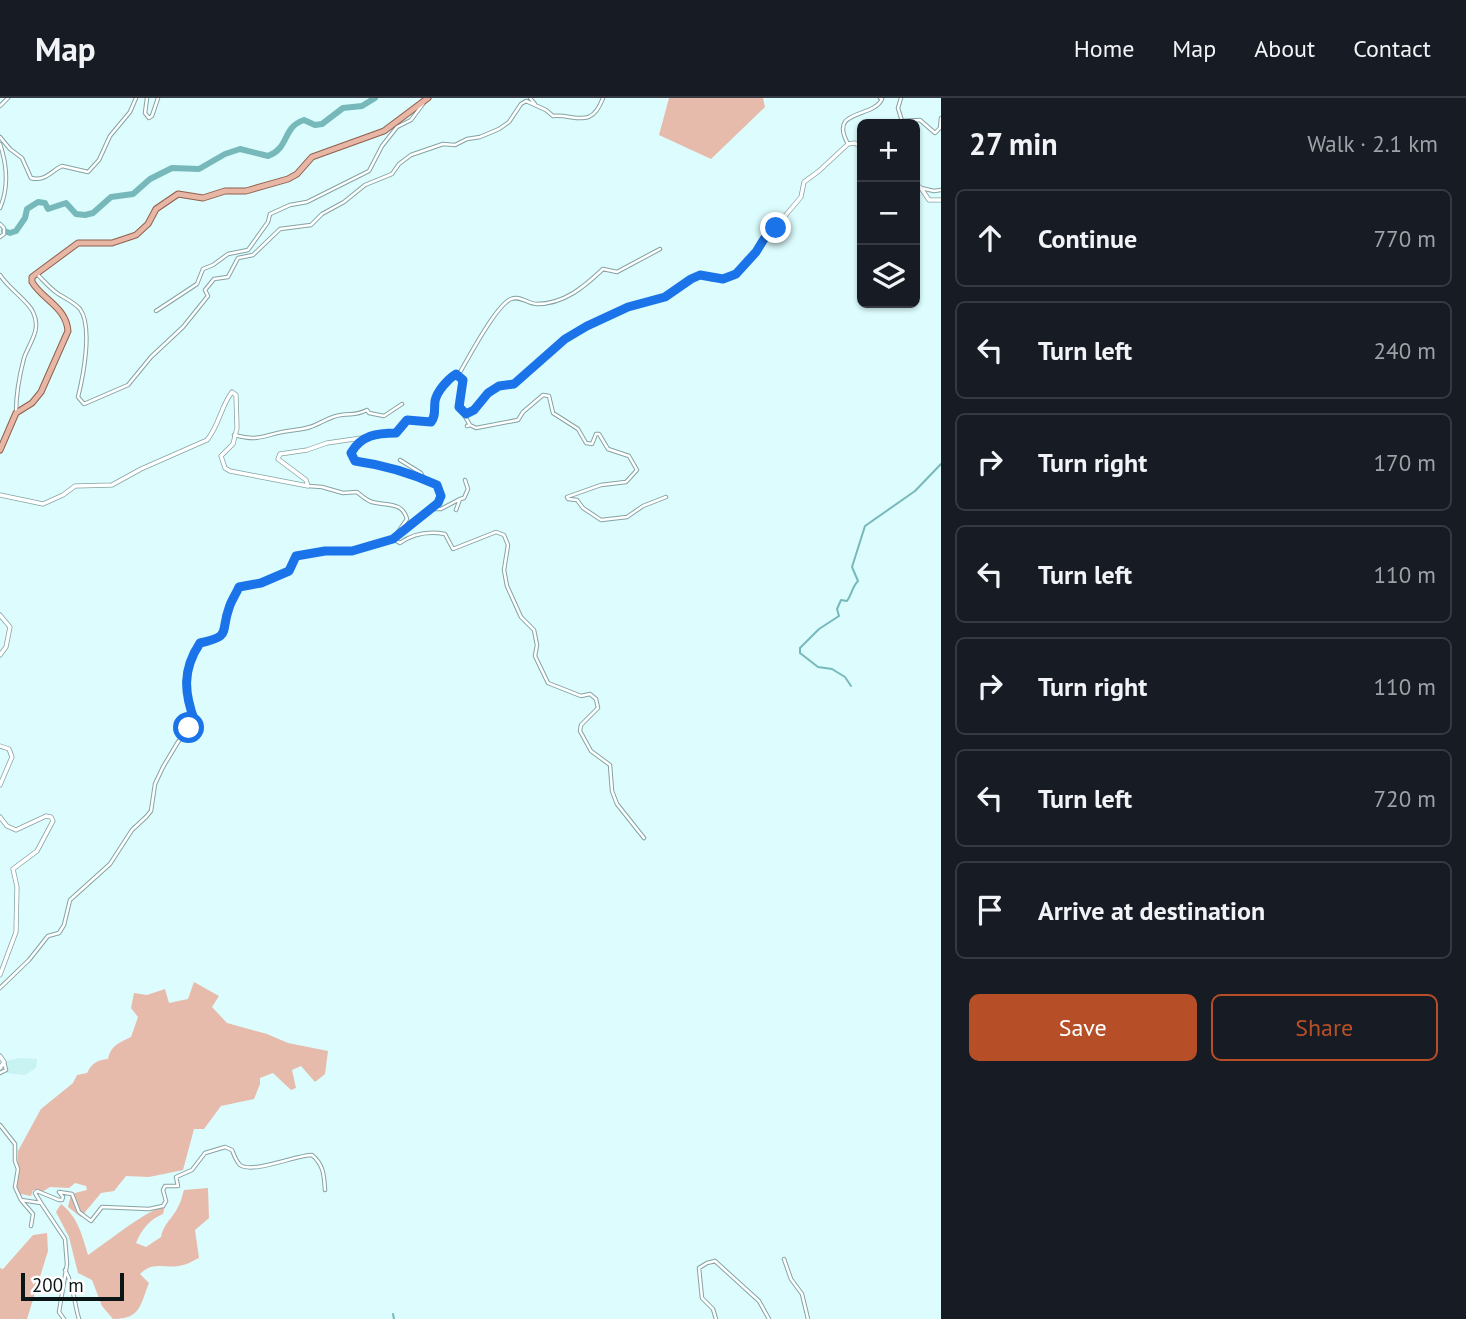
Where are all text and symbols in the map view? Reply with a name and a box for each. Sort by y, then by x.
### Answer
text: Map [35,27,96,70]
text: Home [1074,33,1134,64]
text: Map [1172,33,1216,64]
text: About [1254,33,1315,64]
text: Contact [1353,33,1431,64]
map controls [857,119,920,308]
button: + [857,119,920,182]
text: 27 min [969,124,1058,163]
text: Walk · 2.1 km [1307,129,1438,158]
button: − [857,182,920,245]
route end [760,212,791,243]
icon: ahead [971,219,1009,257]
text: Continue [1038,222,1137,255]
text: 770 m [1374,224,1436,253]
button: layers [857,245,920,308]
icon: left [971,331,1009,369]
text: Turn left [1038,334,1132,367]
text: 240 m [1374,336,1436,365]
icon: right [971,443,1009,481]
text: Turn right [1038,446,1147,479]
text: 170 m [1374,448,1436,477]
icon: left [971,555,1009,593]
text: Turn left [1038,558,1132,591]
text: 110 m [1374,560,1436,589]
icon: right [971,667,1009,705]
text: Turn right [1038,670,1147,703]
text: 110 m [1374,672,1436,701]
route start [173,712,204,743]
icon: left [971,779,1009,817]
text: Turn left [1038,782,1132,815]
text: 720 m [1374,784,1436,813]
icon: arrive [971,891,1009,929]
text: Arrive at destination [1038,894,1265,927]
button: Save [969,994,1197,1061]
button: Share [1211,994,1438,1061]
scale bar [21,1270,124,1302]
text: 200 m [32,1273,84,1297]

